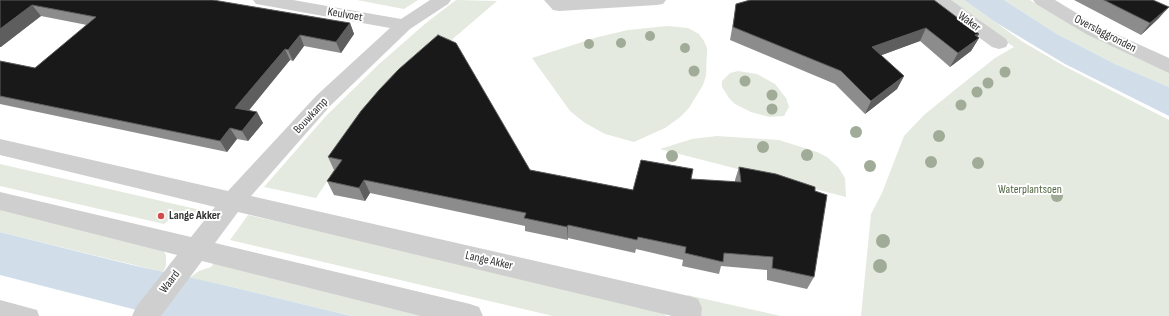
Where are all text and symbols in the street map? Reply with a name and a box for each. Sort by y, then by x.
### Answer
street label: Keulvoet [326,5,364,25]
street label: Waker [955,9,983,35]
street label: Overslaggronden [1072,12,1138,56]
street label: Bouwkamp [291,95,331,137]
park label: Waterplantsoen [998,183,1062,197]
place label: Lange Akker [169,209,221,223]
marker: Lange Akker [156,211,166,221]
street label: Lange Akker [464,249,514,273]
street label: Waard [157,268,183,296]

